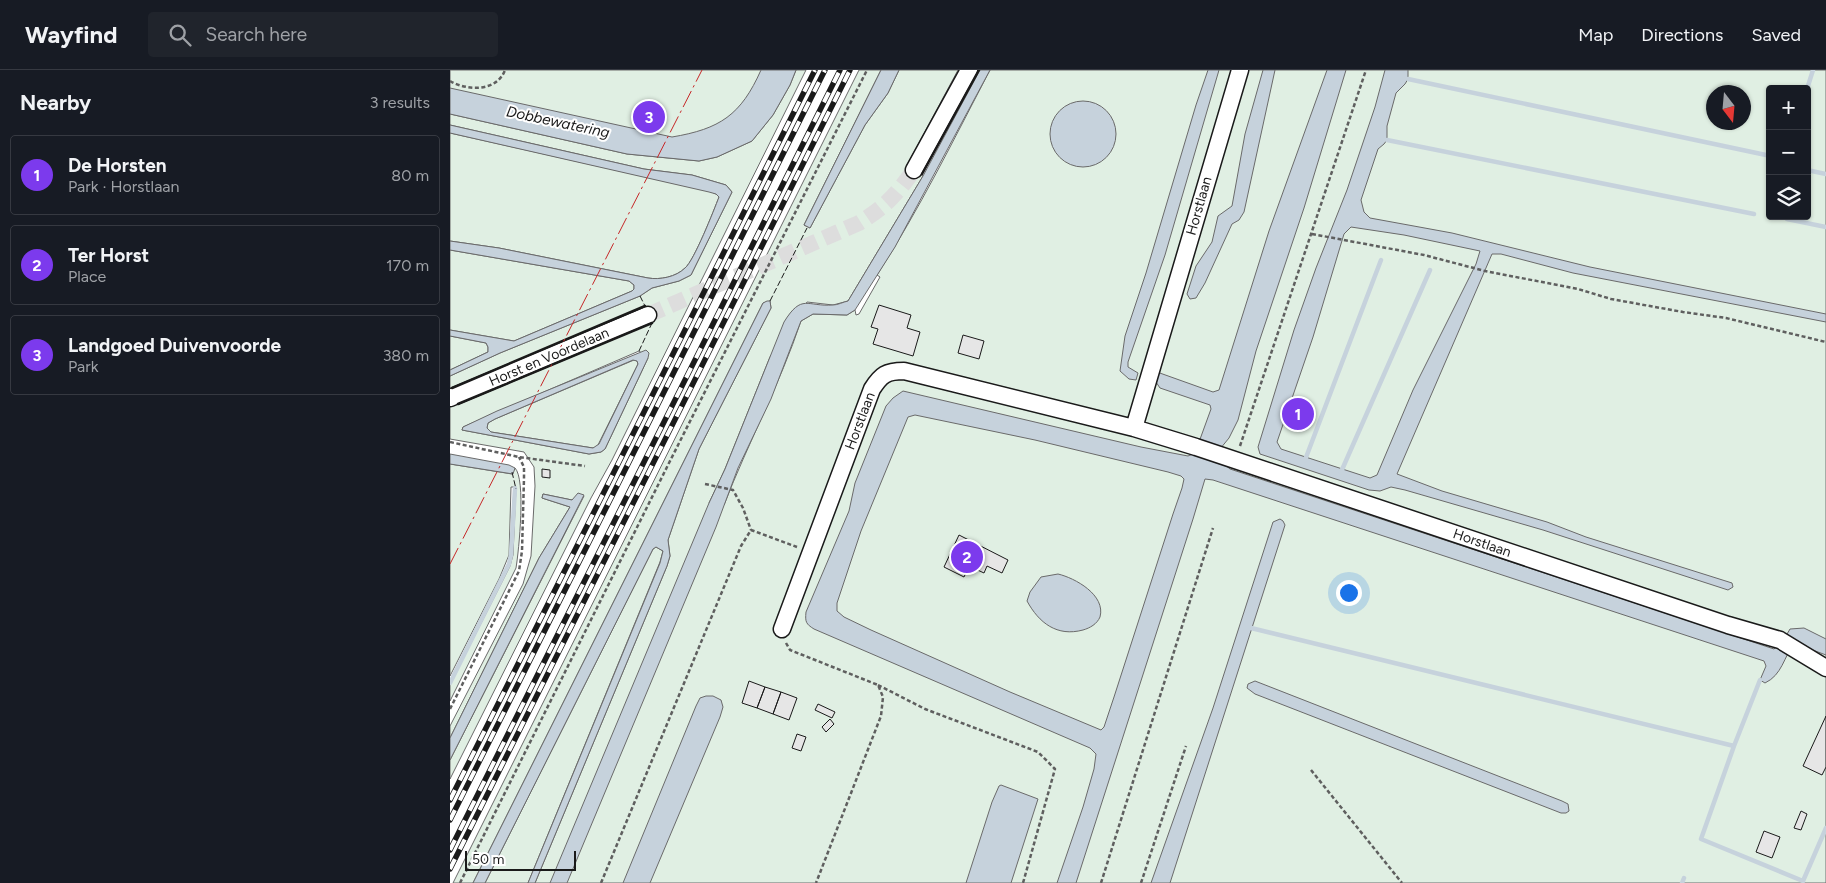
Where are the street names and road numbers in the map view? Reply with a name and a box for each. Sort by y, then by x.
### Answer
street label: Horstlaan [1183,174,1216,237]
street label: Horst en Voordelaan [486,324,612,390]
street label: Horstlaan [841,390,879,452]
street label: Horstlaan [1451,525,1513,561]

